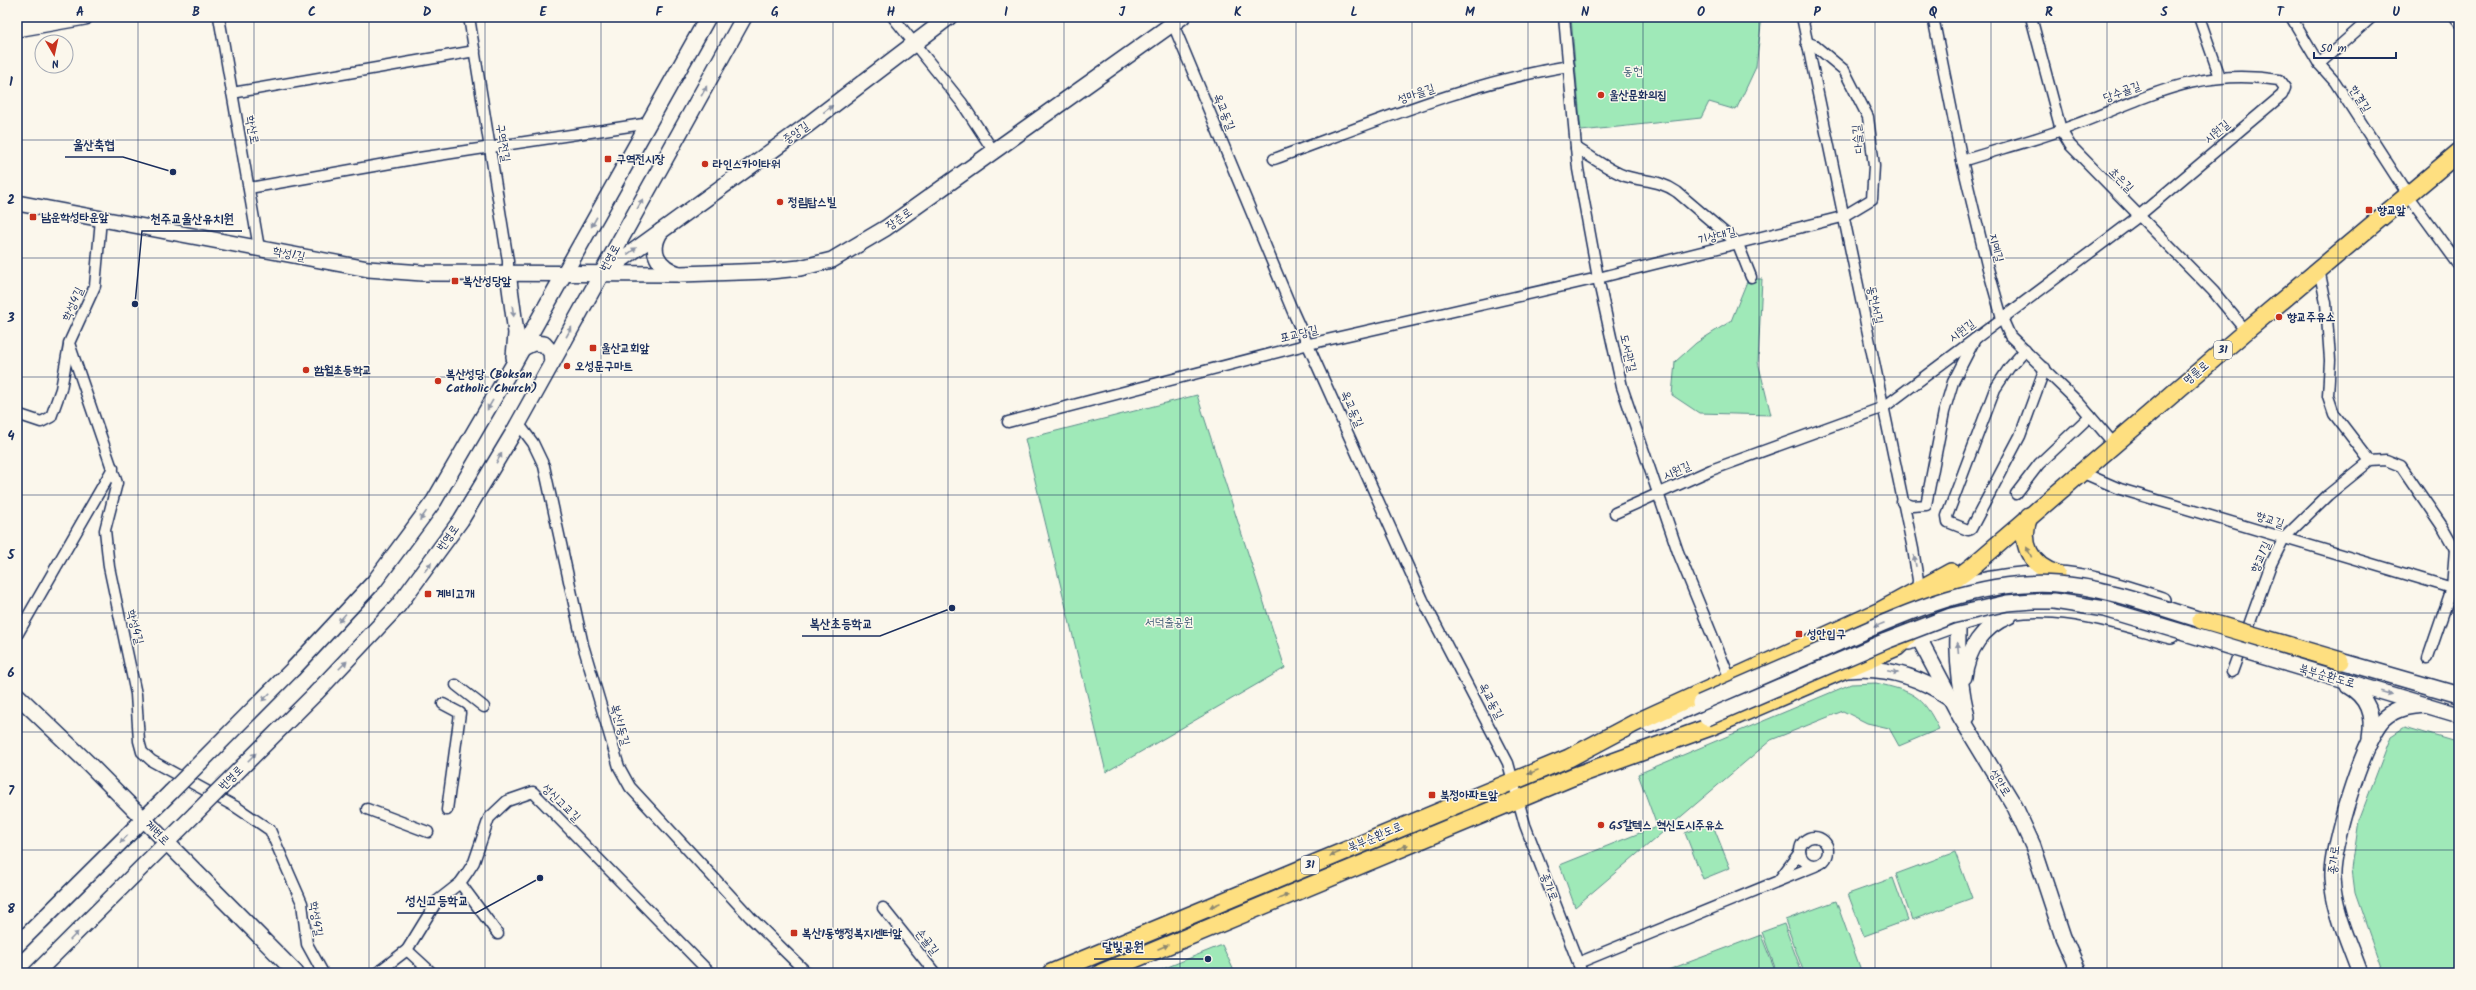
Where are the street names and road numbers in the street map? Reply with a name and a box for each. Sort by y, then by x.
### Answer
street label: 당수골길 [2101,76,2144,108]
street label: 성마을길 [1395,79,1438,109]
street label: 한결길 [2344,82,2376,117]
street label: 옥교동길 [1208,91,1240,134]
street label: 학산로 [240,114,264,146]
street label: 시원길 [2200,115,2234,149]
street label: 중앙길 [779,117,814,149]
street label: 구역전길 [491,122,515,164]
street label: 다슬길 [1847,123,1869,154]
street label: 초은길 [2104,163,2138,197]
street label: 장춘로 [882,203,916,235]
street label: 기상대길 [1696,222,1738,250]
street label: 지예길 [1983,232,2009,265]
street label: 번영로 [595,241,625,275]
street label: 학성1길 [271,242,307,267]
street label: 학성4길 [57,284,89,324]
street label: 동헌서길 [1862,284,1888,326]
street label: 시원길 [1945,314,1980,347]
street label: 포교당길 [1278,320,1320,348]
street label: 도서관길 [1614,332,1642,374]
road number: 31 [2214,341,2232,359]
street label: 명륜로 [2179,356,2213,390]
street label: 옥교동길 [1335,387,1369,431]
street label: 시원길 [1660,456,1694,486]
street label: 향교길 [2253,506,2287,534]
street label: 번영로 [432,521,464,555]
street label: 향교1길 [2246,538,2276,576]
street label: 학성4길 [121,607,149,647]
street label: 북부순환도로 [2297,659,2357,693]
street label: 옥교동길 [1474,679,1509,723]
street label: 복산1동길 [605,702,635,748]
street label: 번영로 [214,761,248,795]
street label: 성안로 [1984,766,2016,800]
street label: 성신고교길 [537,779,585,827]
street label: 계변로 [140,816,174,850]
street label: 북부순환도로 [1345,817,1405,857]
street label: 종가로 [2323,845,2345,875]
road number: 31 [1301,856,1319,874]
street label: 종가로 [1535,870,1563,904]
street label: 학성4길 [304,900,328,938]
street label: 손골길 [911,925,944,960]

